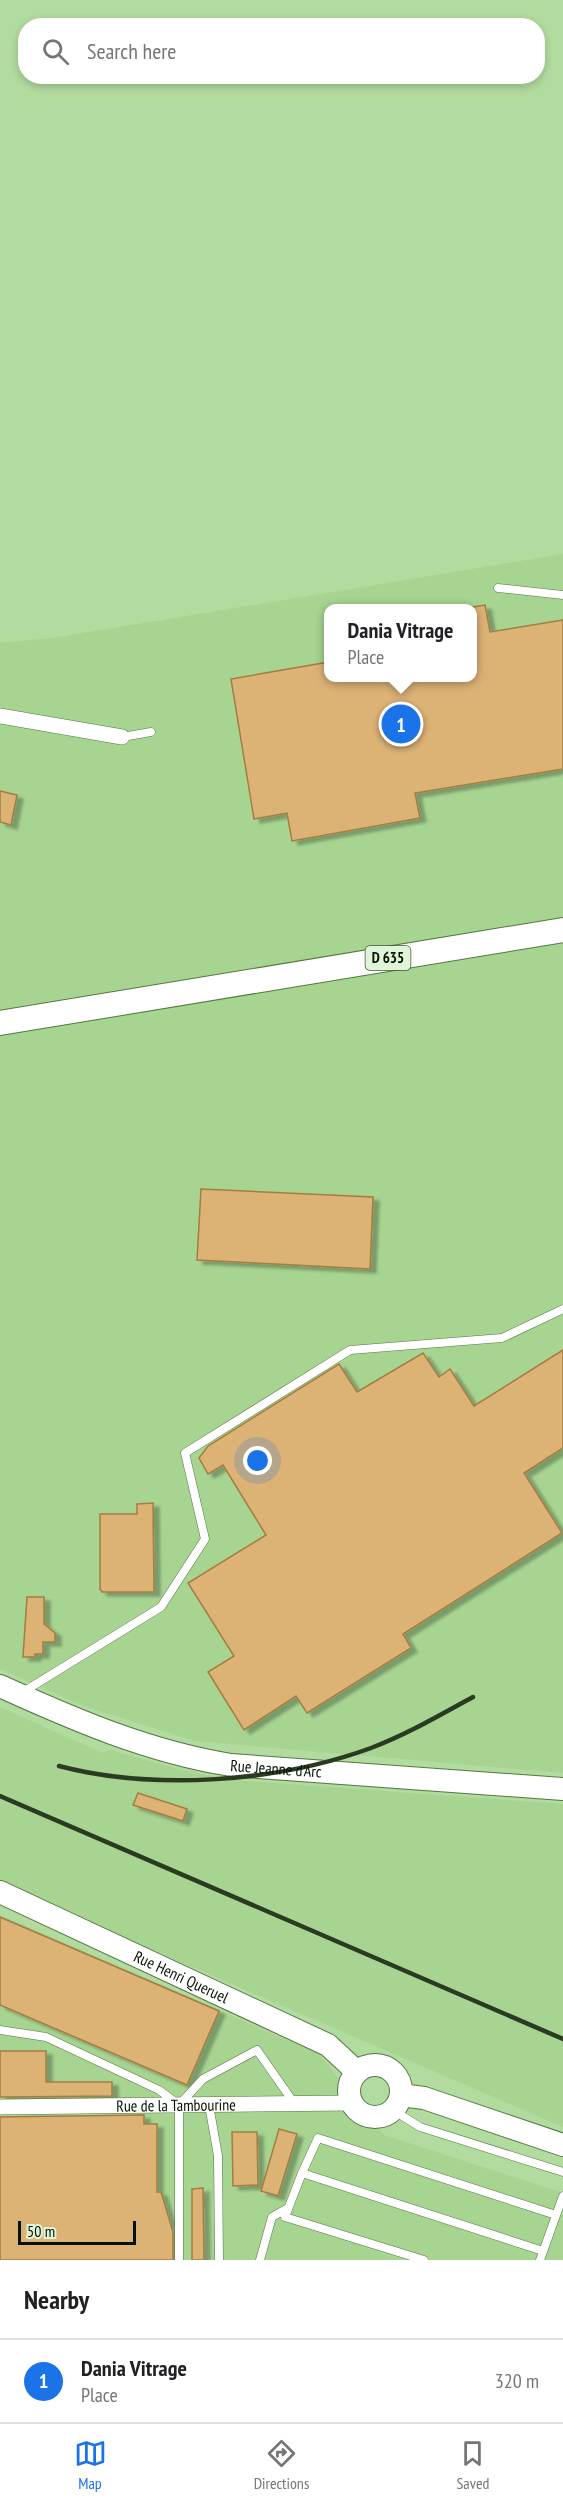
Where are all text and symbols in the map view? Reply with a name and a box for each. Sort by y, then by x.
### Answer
search box [18,18,545,84]
icon: search [39,35,72,68]
text: Search here [87,37,176,65]
popup [324,604,477,682]
text: Dania Vitrage [348,616,453,644]
text: Place [348,644,384,670]
pin: 1 [382,702,420,746]
road number: D 635 [366,946,410,970]
your location [243,1446,272,1475]
street label: Rue Jeanne d'Arc [230,1755,323,1782]
street label: Rue Henri Queruel [131,1946,232,2007]
street label: Rue de la Tambourine [116,2094,236,2116]
scale bar [18,2218,136,2246]
text: 50 m [27,2221,55,2241]
text: Nearby [24,2283,89,2316]
text: Dania Vitrage [81,2354,187,2382]
text: 1 [39,2368,48,2394]
text: 320 m [495,2368,539,2394]
text: Place [81,2382,118,2408]
tab: Map [74,2437,107,2493]
tab: Directions [254,2437,309,2493]
tab: Saved [456,2437,489,2493]

